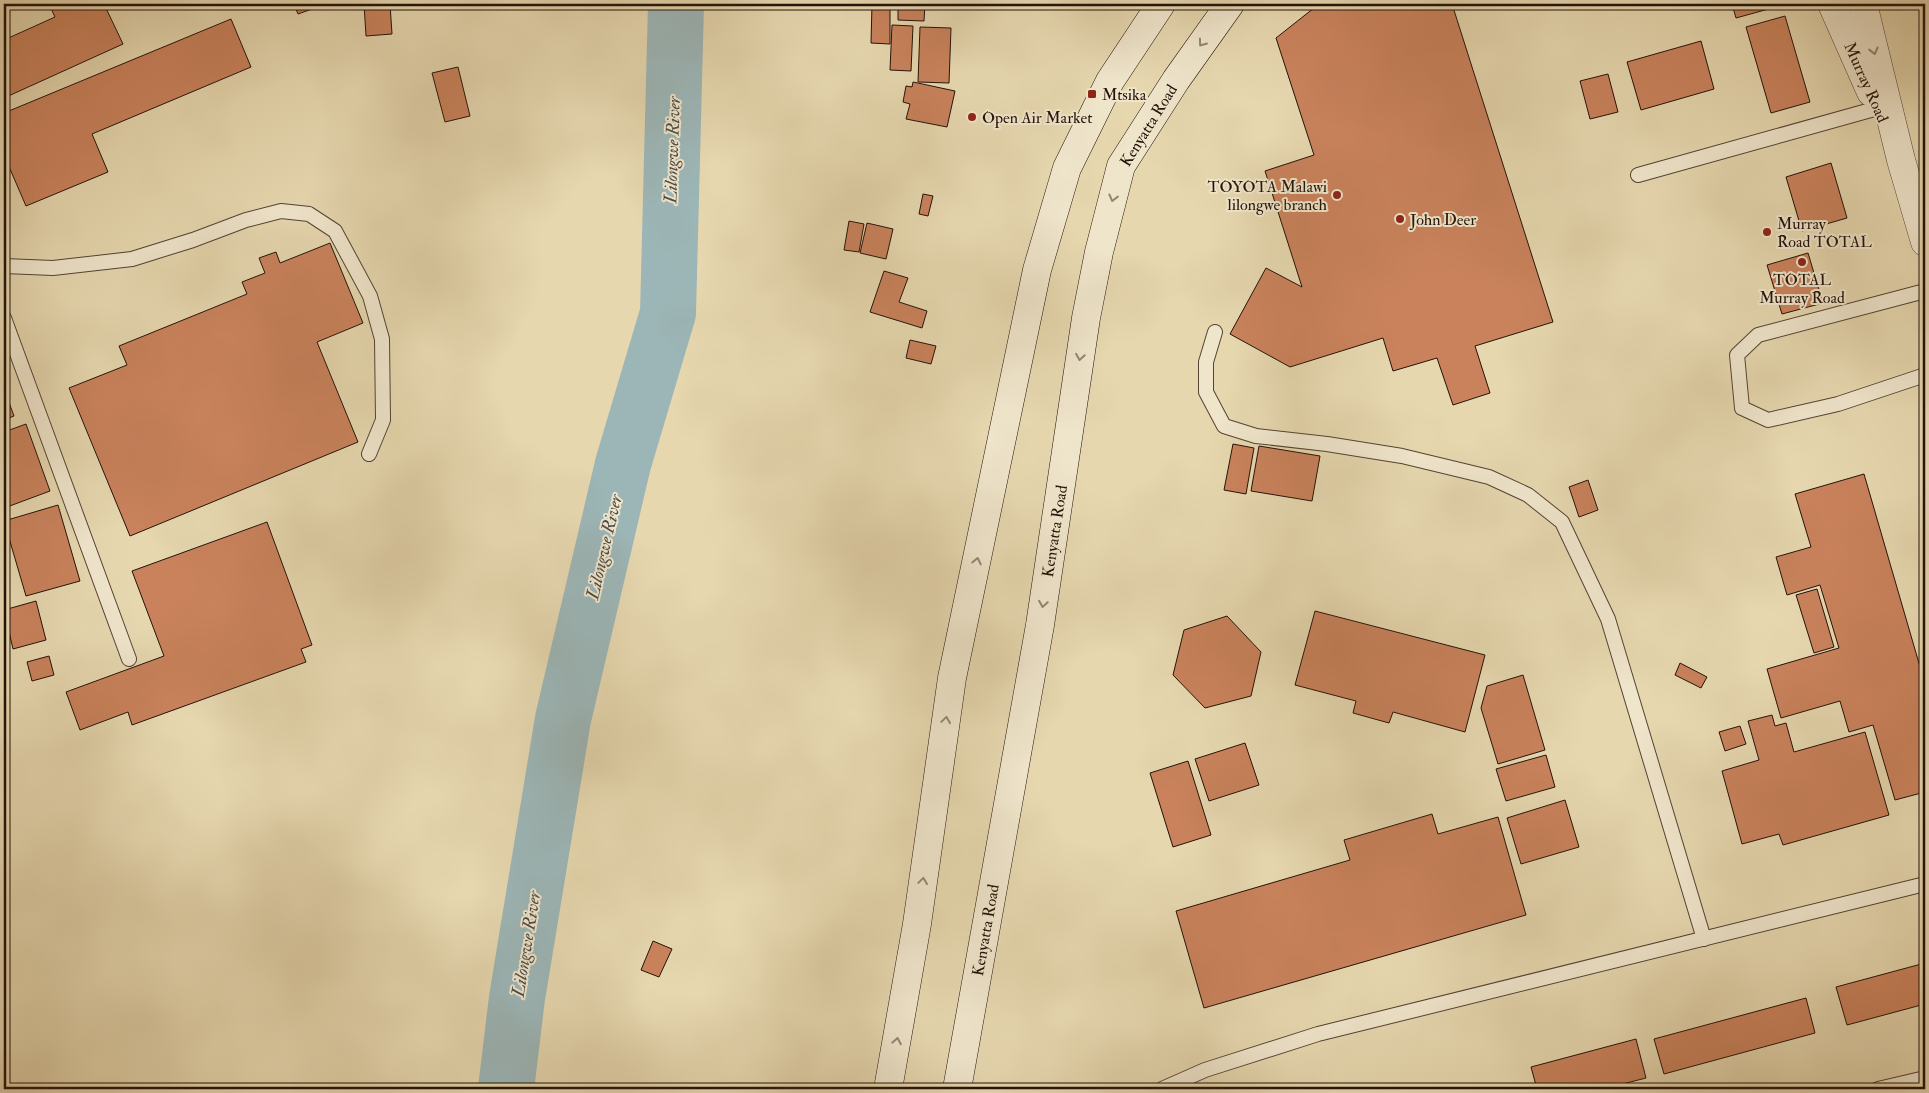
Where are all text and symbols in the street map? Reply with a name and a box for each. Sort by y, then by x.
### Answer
one-way arrow [1199,38,1208,47]
street label: Murray Road [1840,39,1893,126]
one-way arrow [1868,47,1879,56]
street label: Kenyatta Road [1116,81,1182,170]
place label: Mtsika [1102,85,1147,105]
marker: Mtsika [1086,88,1098,100]
water label: Lilongwe River [659,95,686,205]
place label: Open Air Market [982,108,1092,129]
marker: Open Air Market [966,111,978,123]
place label: TOYOTA Malawi lilongwe branch [1208,177,1328,215]
marker: TOYOTA Malawi lilongwe branch [1331,189,1343,201]
one-way arrow [1108,194,1118,202]
place label: John Deer [1409,210,1476,231]
marker: John Deer [1394,213,1406,225]
place label: Murray Road TOTAL [1777,214,1872,252]
marker: Murray Road TOTAL [1761,226,1773,238]
marker: TOTAL Murray Road [1796,256,1808,268]
place label: TOTAL Murray Road [1759,270,1845,308]
one-way arrow [1075,354,1086,362]
street label: Kenyatta Road [1038,484,1072,579]
water label: Lilongwe River [581,491,628,603]
one-way arrow [971,556,982,565]
one-way arrow [1038,600,1048,609]
one-way arrow [940,716,951,724]
one-way arrow [917,877,928,885]
street label: Kenyatta Road [968,882,1004,978]
water label: Lilongwe River [507,888,546,1000]
one-way arrow [891,1037,901,1046]

